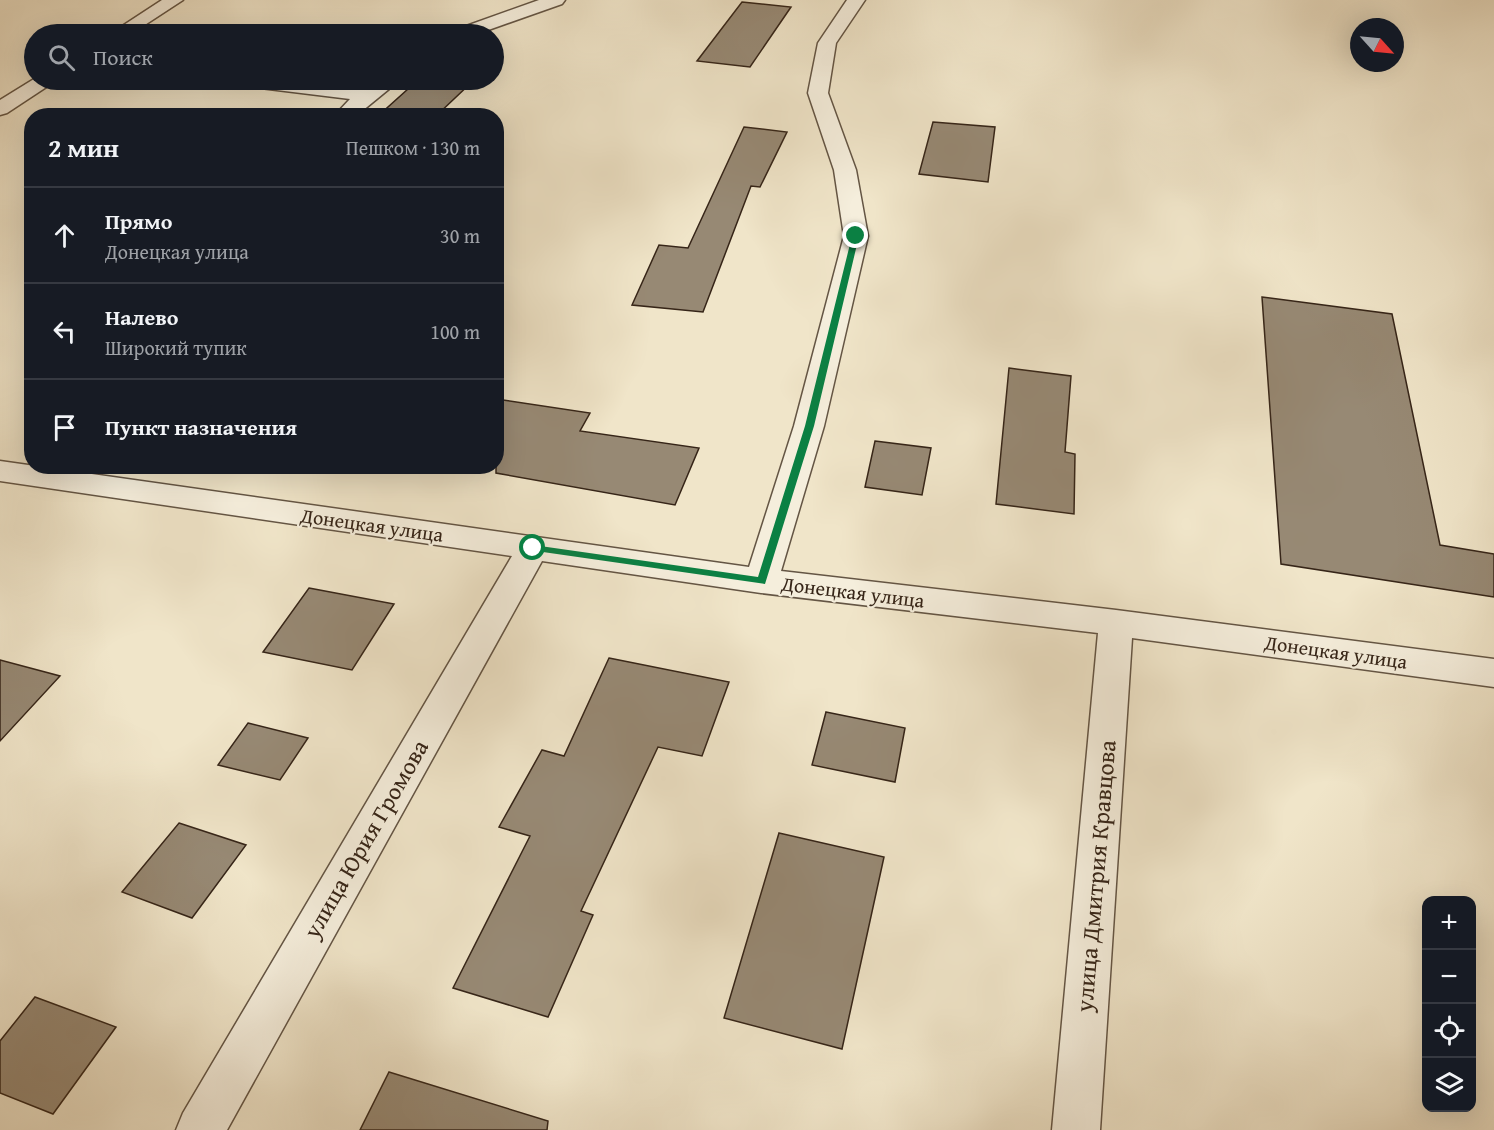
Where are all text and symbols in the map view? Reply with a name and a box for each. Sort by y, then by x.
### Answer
north arrow [1350,18,1404,72]
search box [24,24,504,90]
icon: search [45,41,78,74]
text: Поиск [93,41,153,73]
text: 2 мин [48,128,119,167]
text: Пешком · 130 m [346,133,480,162]
text: Прямо [105,205,172,237]
icon: ahead [48,219,81,252]
text: 30 m [440,221,480,250]
route end [842,222,868,248]
text: Донецкая улица [105,237,249,266]
text: Налево [105,301,178,333]
icon: left [48,315,81,348]
text: 100 m [430,317,480,346]
text: Широкий тупик [105,333,247,362]
icon: arrive [48,411,81,444]
text: Пункт назначения [105,411,297,443]
street label: Донецкая улица [298,500,446,549]
route start [519,534,545,560]
street label: Донецкая улица [779,568,927,615]
street label: Донецкая улица [1262,627,1410,676]
street label: улица Юрия Громова [294,732,437,946]
street label: улица Дмитрия Кравцова [1066,738,1125,1014]
map controls [1422,896,1476,1112]
button: + [1422,896,1476,950]
button: − [1422,950,1476,1004]
button: locate [1422,1004,1476,1058]
button: layers [1422,1058,1476,1112]

